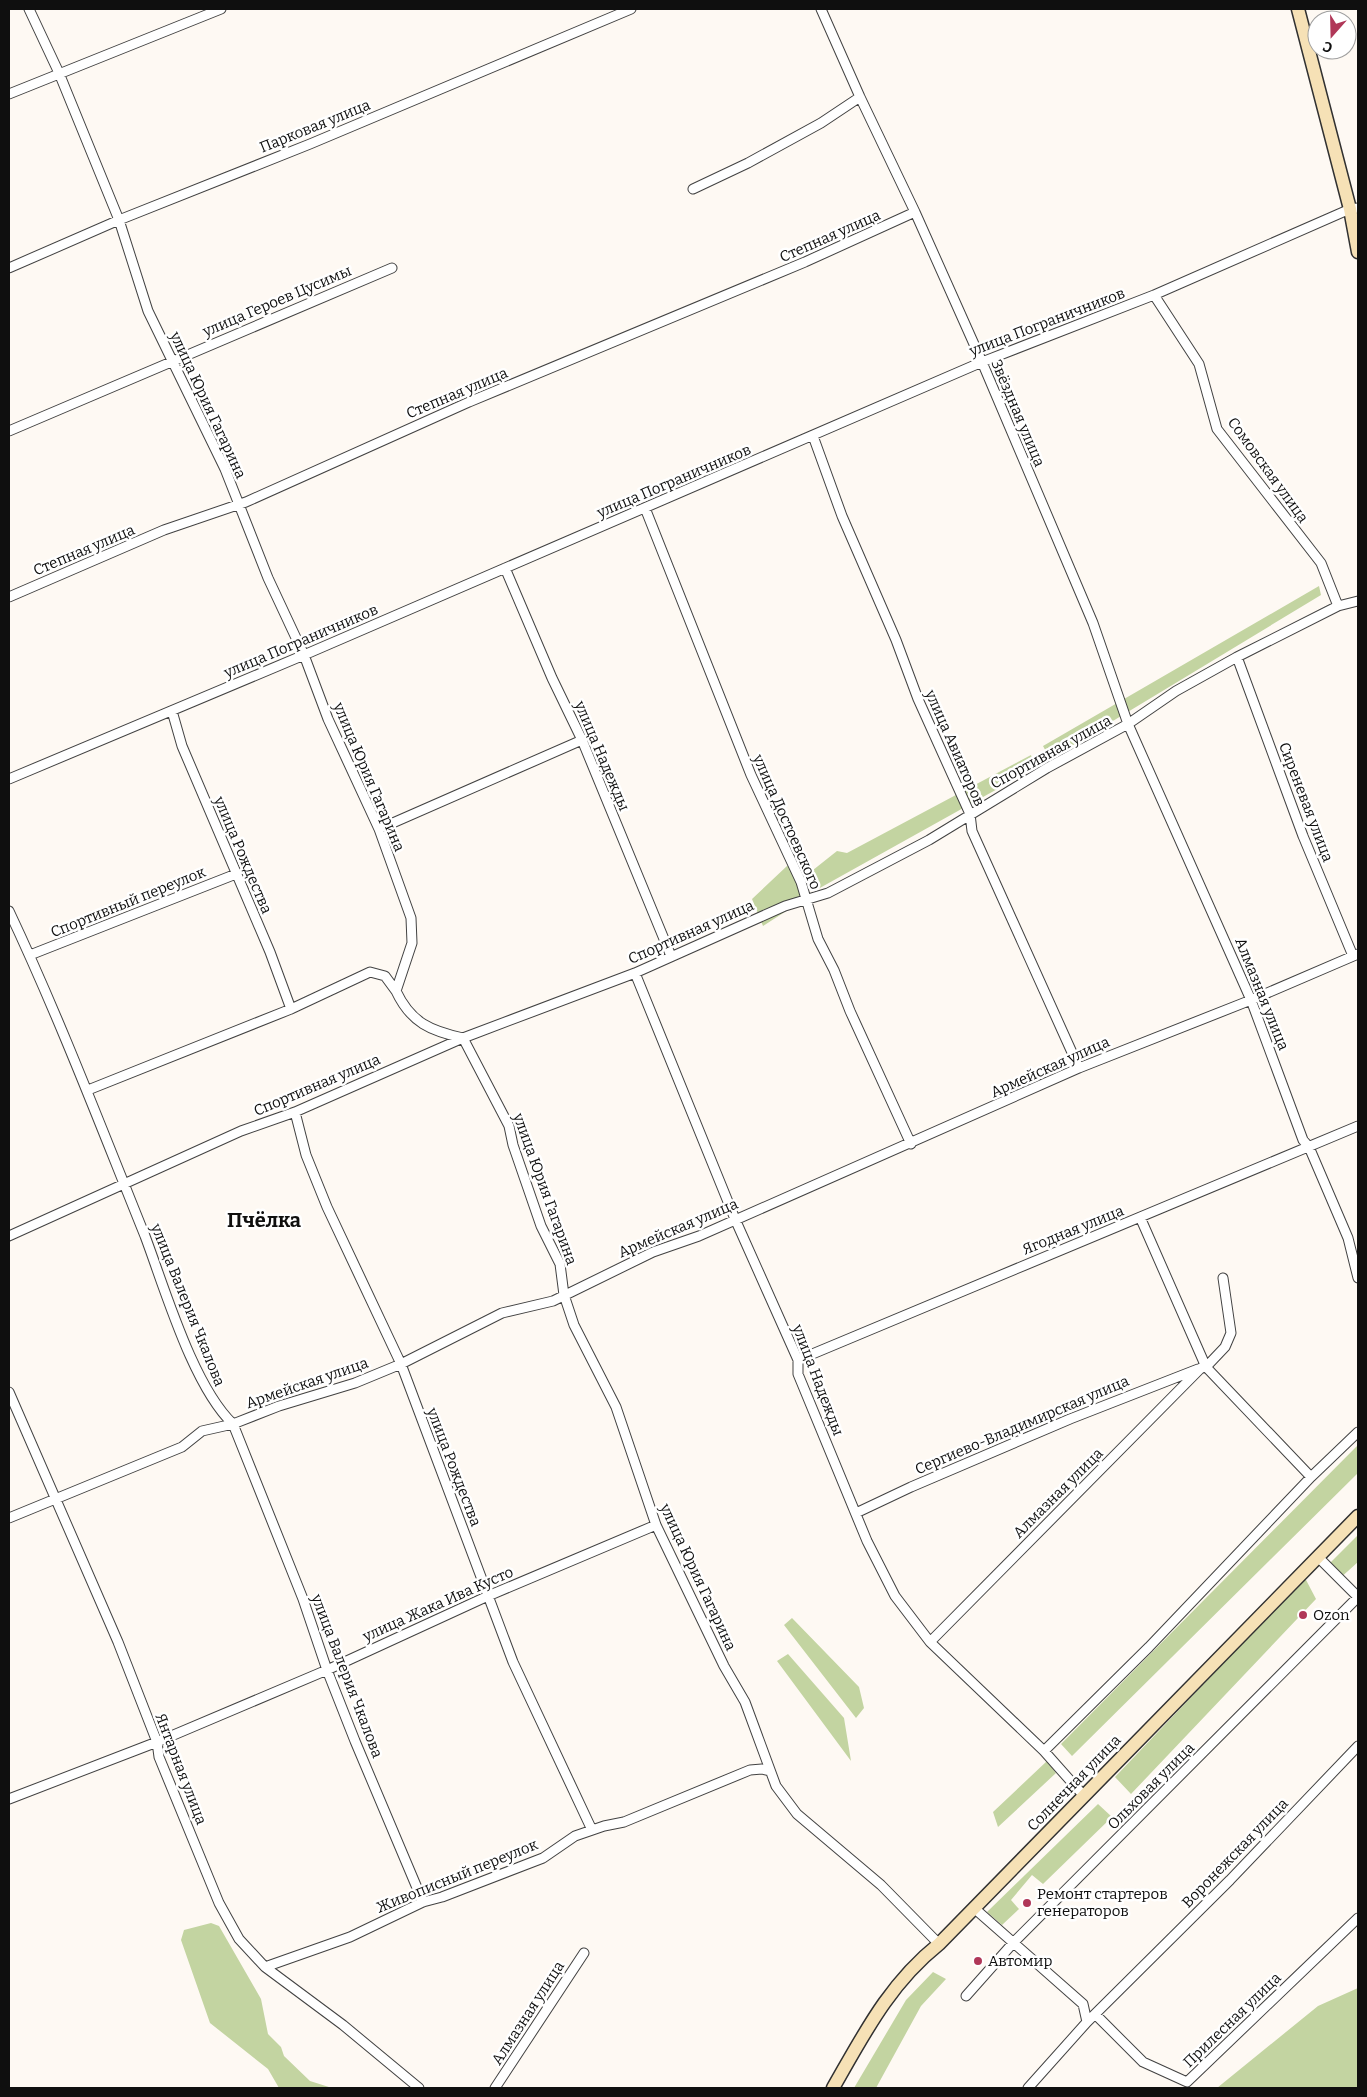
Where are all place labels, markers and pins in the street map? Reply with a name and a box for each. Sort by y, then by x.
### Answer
place label: Ozon [1313,1606,1350,1624]
marker: Ozon [1297,1609,1309,1621]
place label: Ремонт стартеров генераторов [1037,1885,1168,1920]
marker: Ремонт стартеров генераторов [1021,1897,1033,1909]
place label: Автомир [988,1952,1052,1970]
marker: Автомир [972,1955,984,1967]

